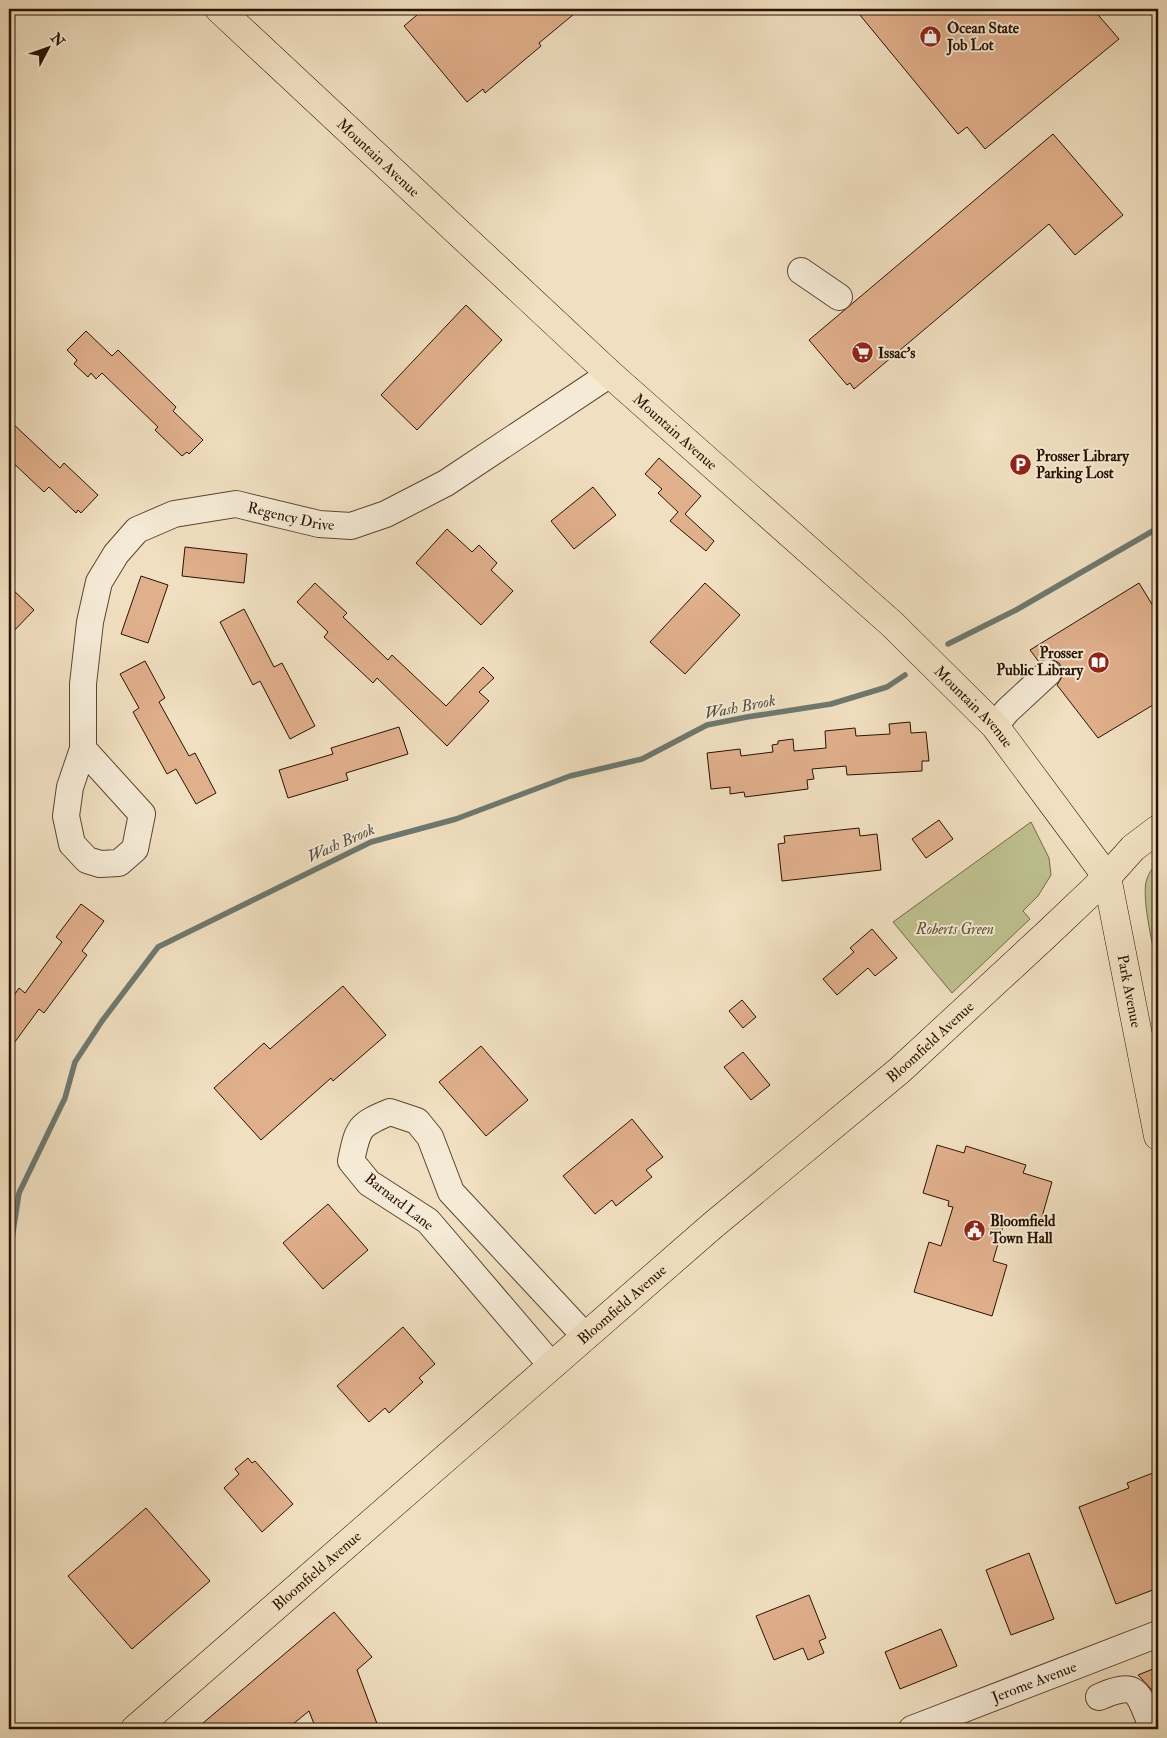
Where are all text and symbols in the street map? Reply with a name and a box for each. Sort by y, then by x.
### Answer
place label: Ocean State Job Lot [946,19,1020,56]
north arrow [22,22,72,72]
shop icon: Ocean State Job Lot [919,25,943,49]
text: N [46,29,68,50]
street label: Mountain Avenue [333,115,424,201]
supermarket icon: Issac's [850,341,874,365]
place label: Issac's [878,344,915,363]
street label: Mountain Avenue [629,389,721,474]
place label: Prosser Library Parking Lost [1036,447,1130,484]
parking icon: Prosser Library Parking Lost [1008,453,1032,477]
street label: Regency Drive [246,498,335,534]
place label: Prosser Public Library [996,644,1084,681]
library icon: Prosser Public Library [1087,650,1111,674]
street label: Mountain Avenue [930,662,1017,751]
water label: Wash Brook [703,690,777,724]
water label: Wash Brook [304,819,378,867]
park label: Roberts Green [915,920,994,939]
street label: Park Avenue [1113,953,1146,1029]
street label: Bloomfield Avenue [883,997,978,1087]
street label: Barnard Lane [361,1169,437,1235]
place label: Bloomfield Town Hall [989,1212,1056,1248]
public building icon: Bloomfield Town Hall [962,1218,986,1242]
street label: Bloomfield Avenue [573,1261,670,1348]
street label: Bloomfield Avenue [268,1527,365,1615]
street label: Jerome Avenue [988,1657,1079,1708]

